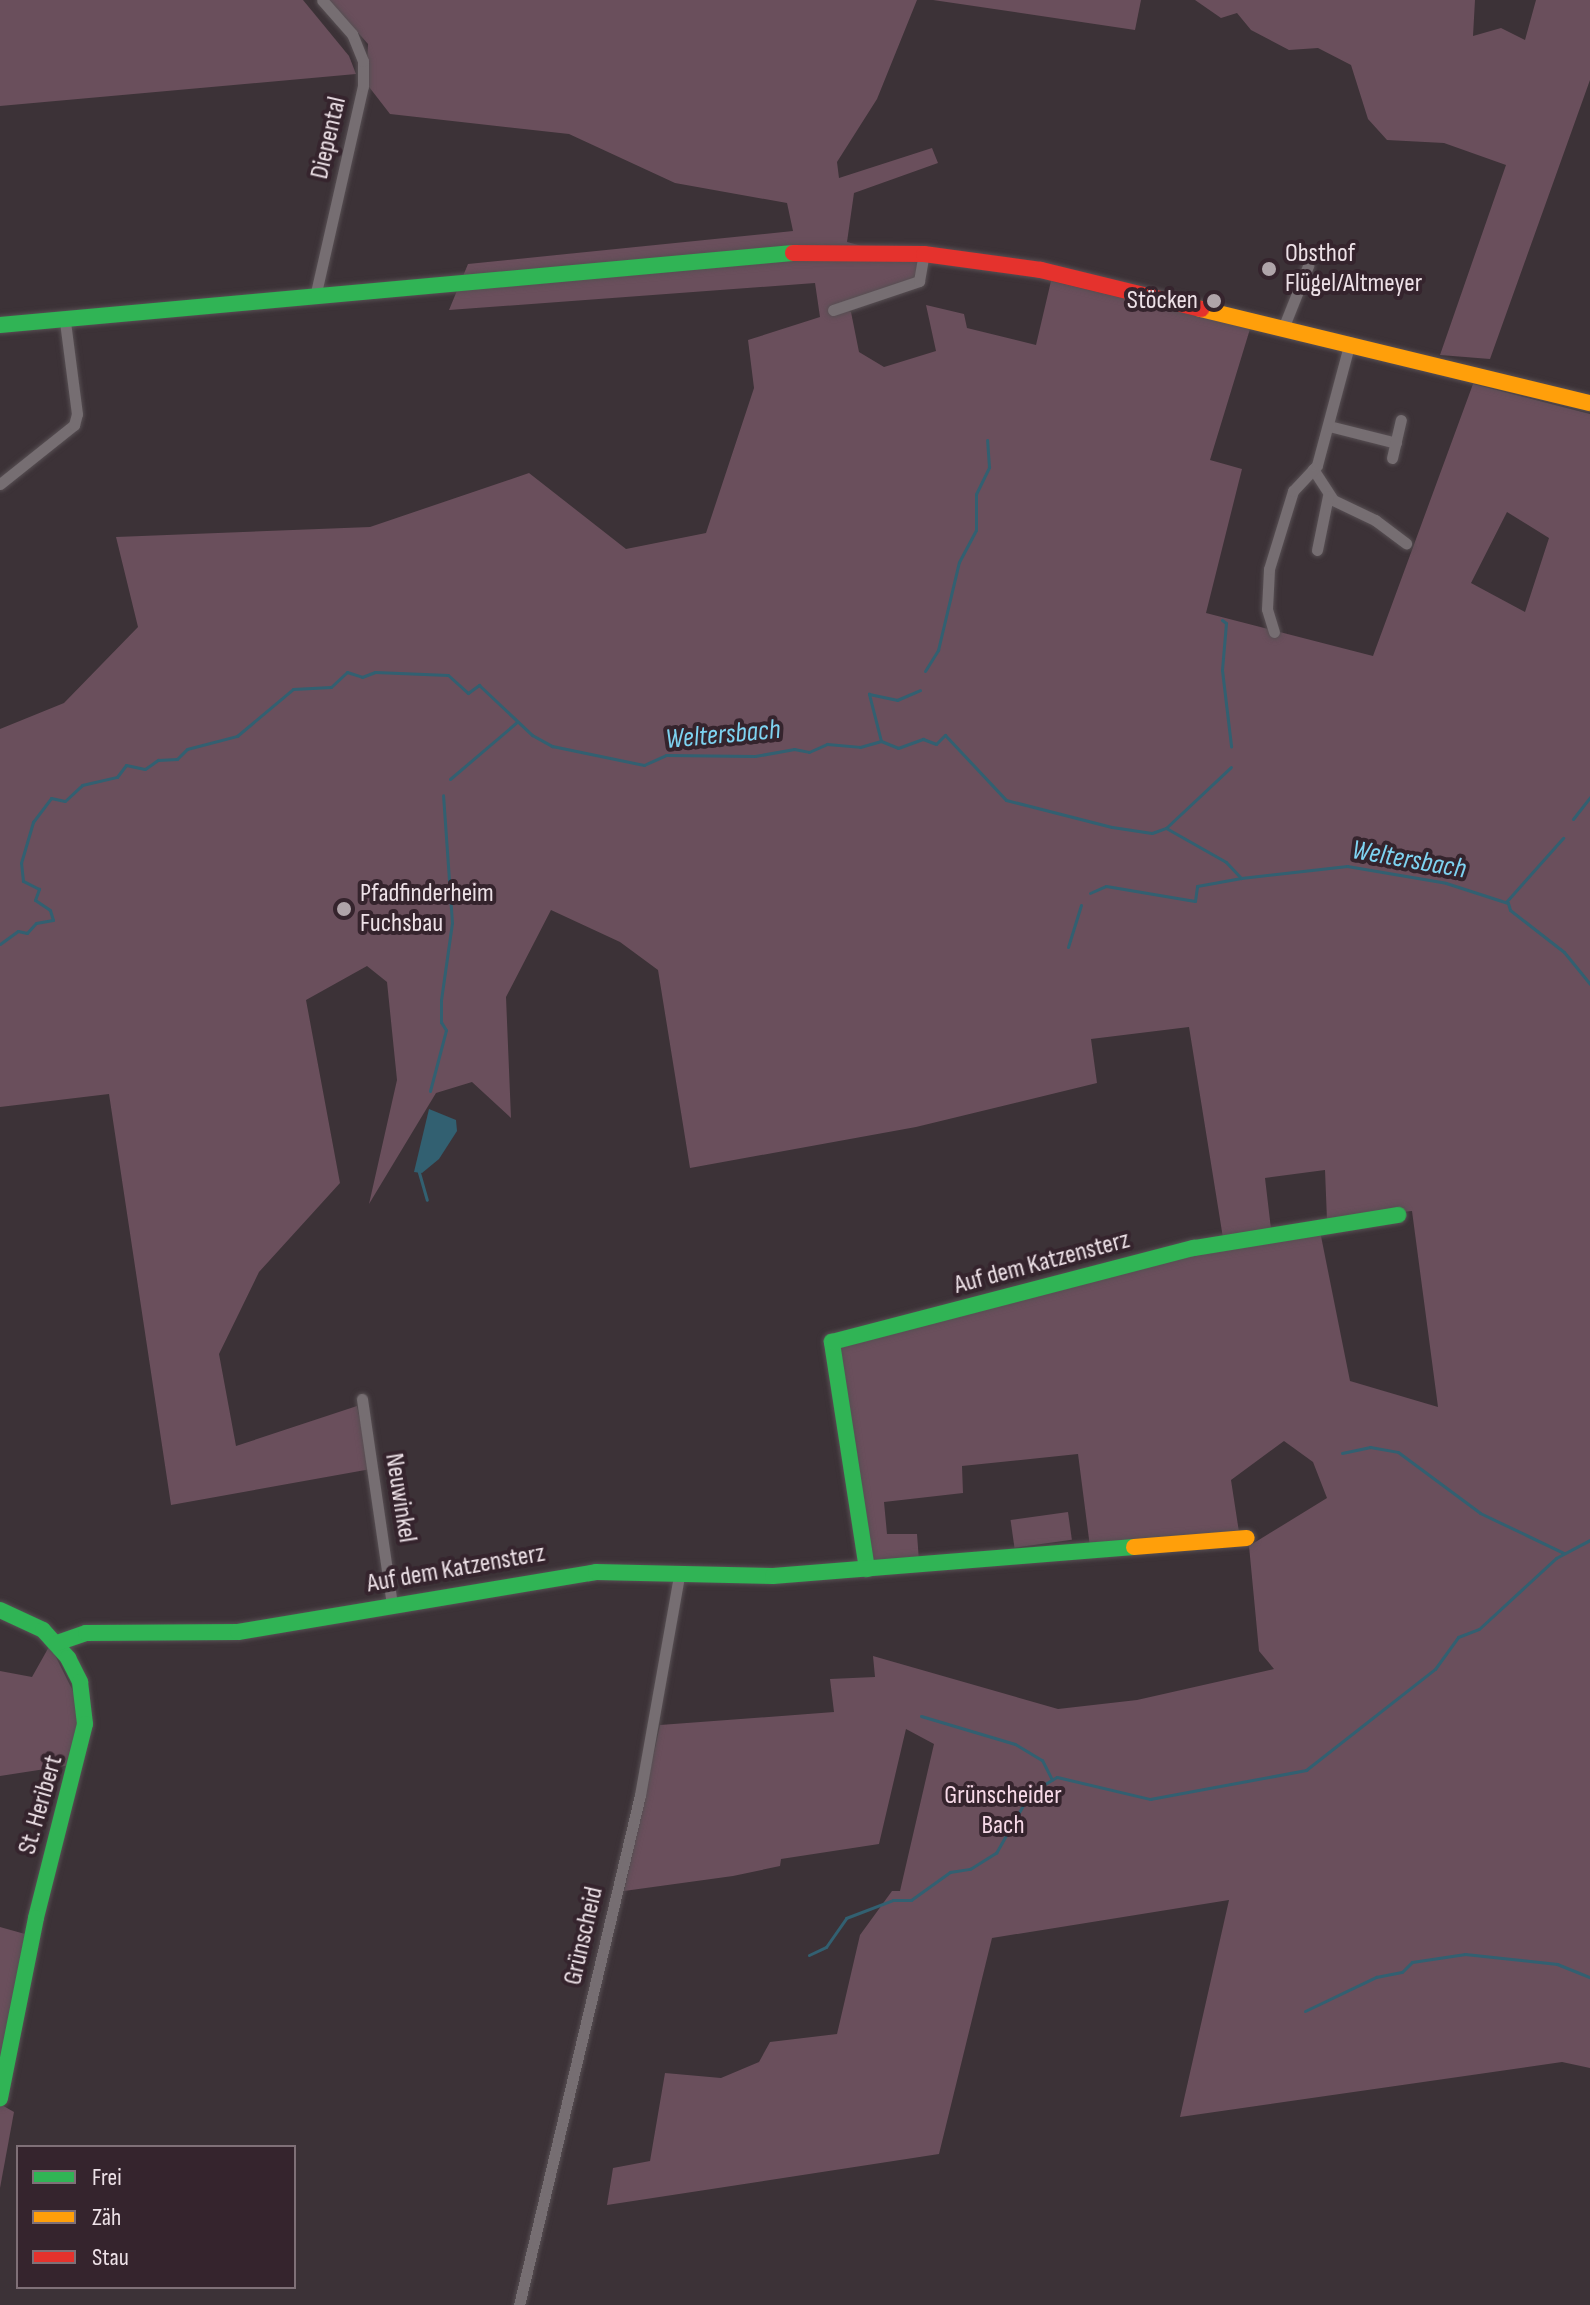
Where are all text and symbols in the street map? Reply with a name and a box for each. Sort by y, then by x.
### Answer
street label: Diepental [304,94,354,182]
place label: Obsthof Flügel/Altmeyer [1285,238,1422,300]
marker: Obsthof Flügel/Altmeyer [1260,260,1278,278]
place label: Stöcken [1127,285,1198,317]
marker: Stöcken [1205,292,1223,310]
water label: Weltersbach [664,713,782,757]
water label: Weltersbach [1349,833,1469,887]
place label: Pfadfinderheim Fuchsbau [360,878,494,940]
marker: Pfadfinderheim Fuchsbau [335,900,353,918]
street label: Auf dem Katzensterz [951,1225,1133,1301]
street label: Neuwinkel [378,1451,422,1545]
street label: Auf dem Katzensterz [364,1538,548,1600]
street label: St. Heribert [12,1752,70,1858]
park label: Grünscheider Bach [944,1780,1062,1842]
street label: Grünscheid [558,1884,610,1988]
legend [16,2145,296,2289]
text: Frei [92,2163,122,2192]
text: Zäh [92,2203,121,2232]
text: Stau [92,2243,129,2272]

